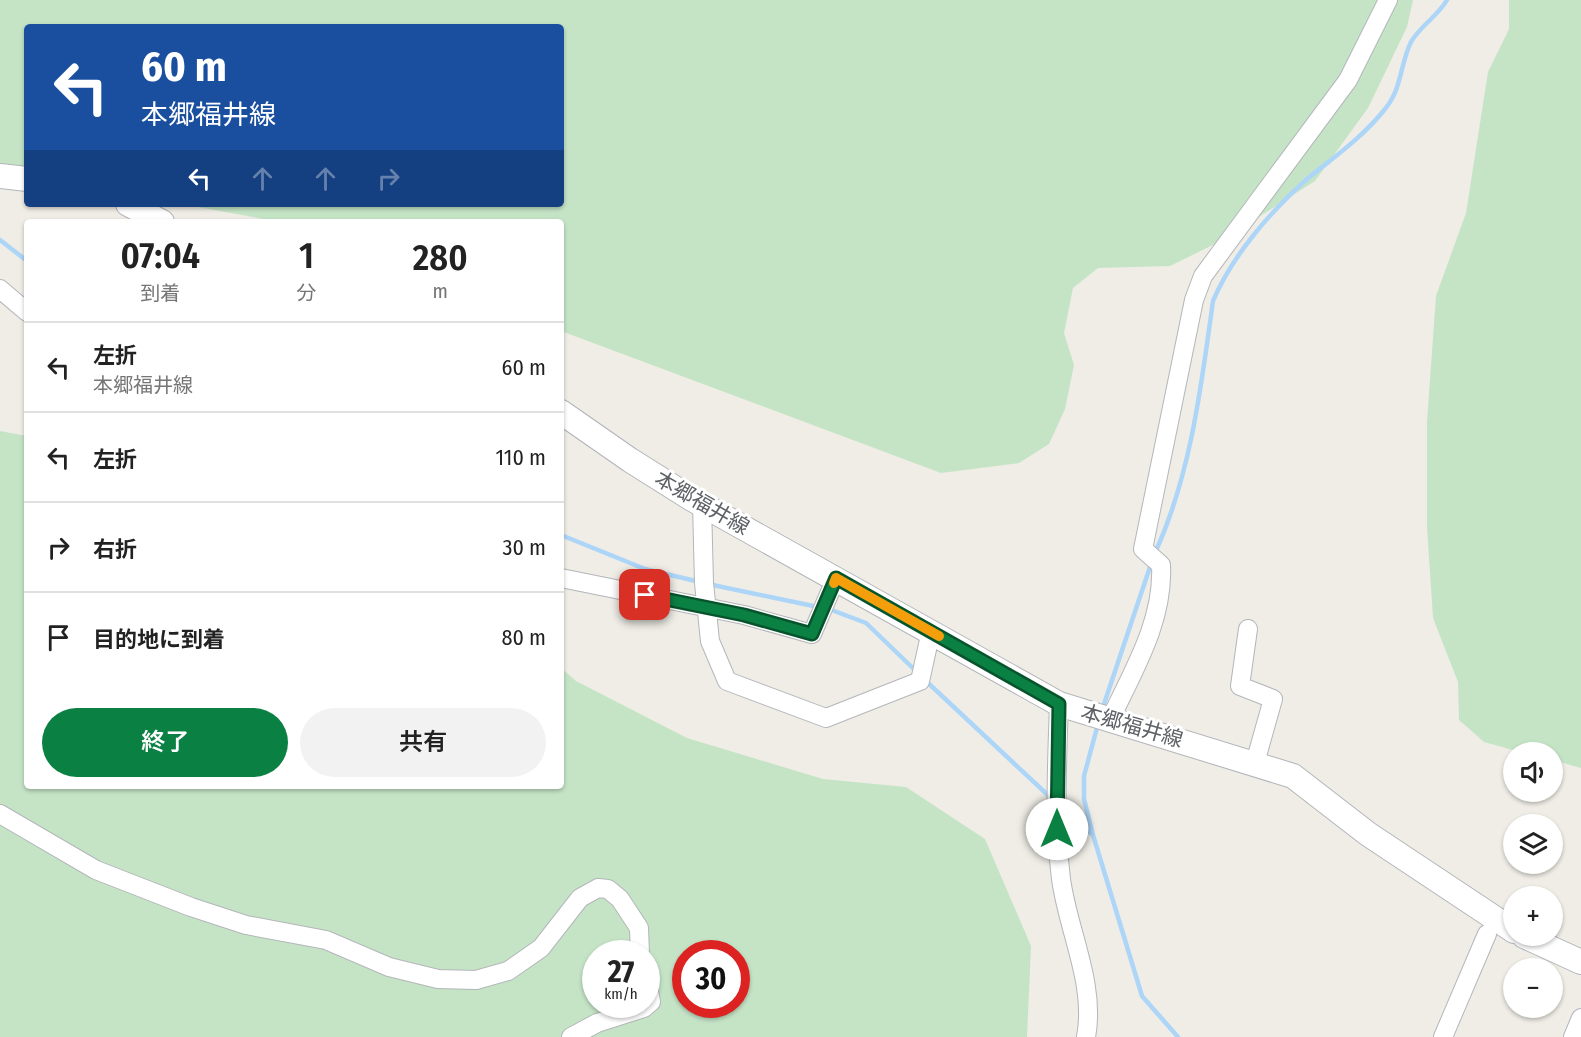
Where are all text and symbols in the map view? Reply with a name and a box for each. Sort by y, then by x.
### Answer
text: 60 m [141,42,227,92]
icon: left [42,48,120,126]
text: 本郷福井線 [141,99,276,131]
icon: left [183,162,216,195]
icon: ahead [246,162,279,195]
icon: ahead [309,162,342,195]
icon: right [372,162,405,195]
text: 07:04 [120,234,200,278]
text: 1 [299,234,314,278]
text: 280 [413,236,468,280]
text: m [433,279,448,303]
text: 到着 [140,281,180,305]
text: 分 [296,281,316,305]
text: 左折 [93,342,137,369]
icon: left [42,351,75,384]
text: 60 m [502,354,546,381]
text: 本郷福井線 [93,373,193,397]
icon: left [42,441,75,474]
text: 110 m [496,444,546,471]
text: 左折 [93,446,137,473]
street label: 本郷福井線 [650,465,754,541]
icon: right [42,531,75,564]
text: 30 m [503,534,546,561]
text: 右折 [93,536,137,563]
pin [619,569,670,620]
icon: arrive [628,578,661,611]
icon: arrive [42,621,75,654]
text: 80 m [501,624,546,651]
text: 目的地に到着 [93,626,225,653]
street label: 本郷福井線 [1078,699,1186,753]
button: 終了 [42,708,288,777]
button: 共有 [300,708,546,777]
map controls [1503,742,1563,1018]
button: sound [1503,742,1563,802]
position arrow [1025,797,1089,861]
button: layers [1503,814,1563,874]
button: + [1503,886,1563,946]
speed limit sign: 30 [672,940,750,1018]
text: 27 [608,954,634,990]
button: − [1503,958,1563,1018]
text: km/h [604,985,638,1003]

